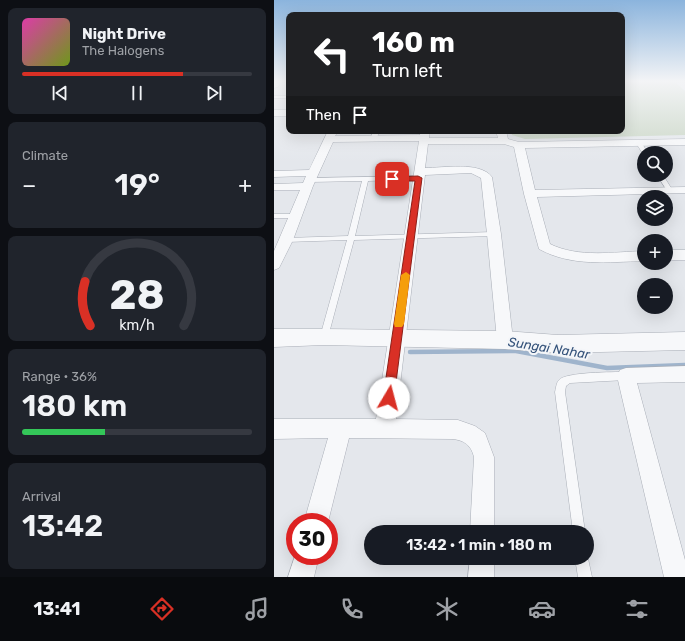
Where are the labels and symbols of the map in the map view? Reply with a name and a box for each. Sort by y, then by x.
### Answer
pin [375,162,409,196]
water label: Sungai Nahar [507,334,592,363]
position arrow [368,377,410,419]
speed limit sign: 30 [286,513,338,565]

